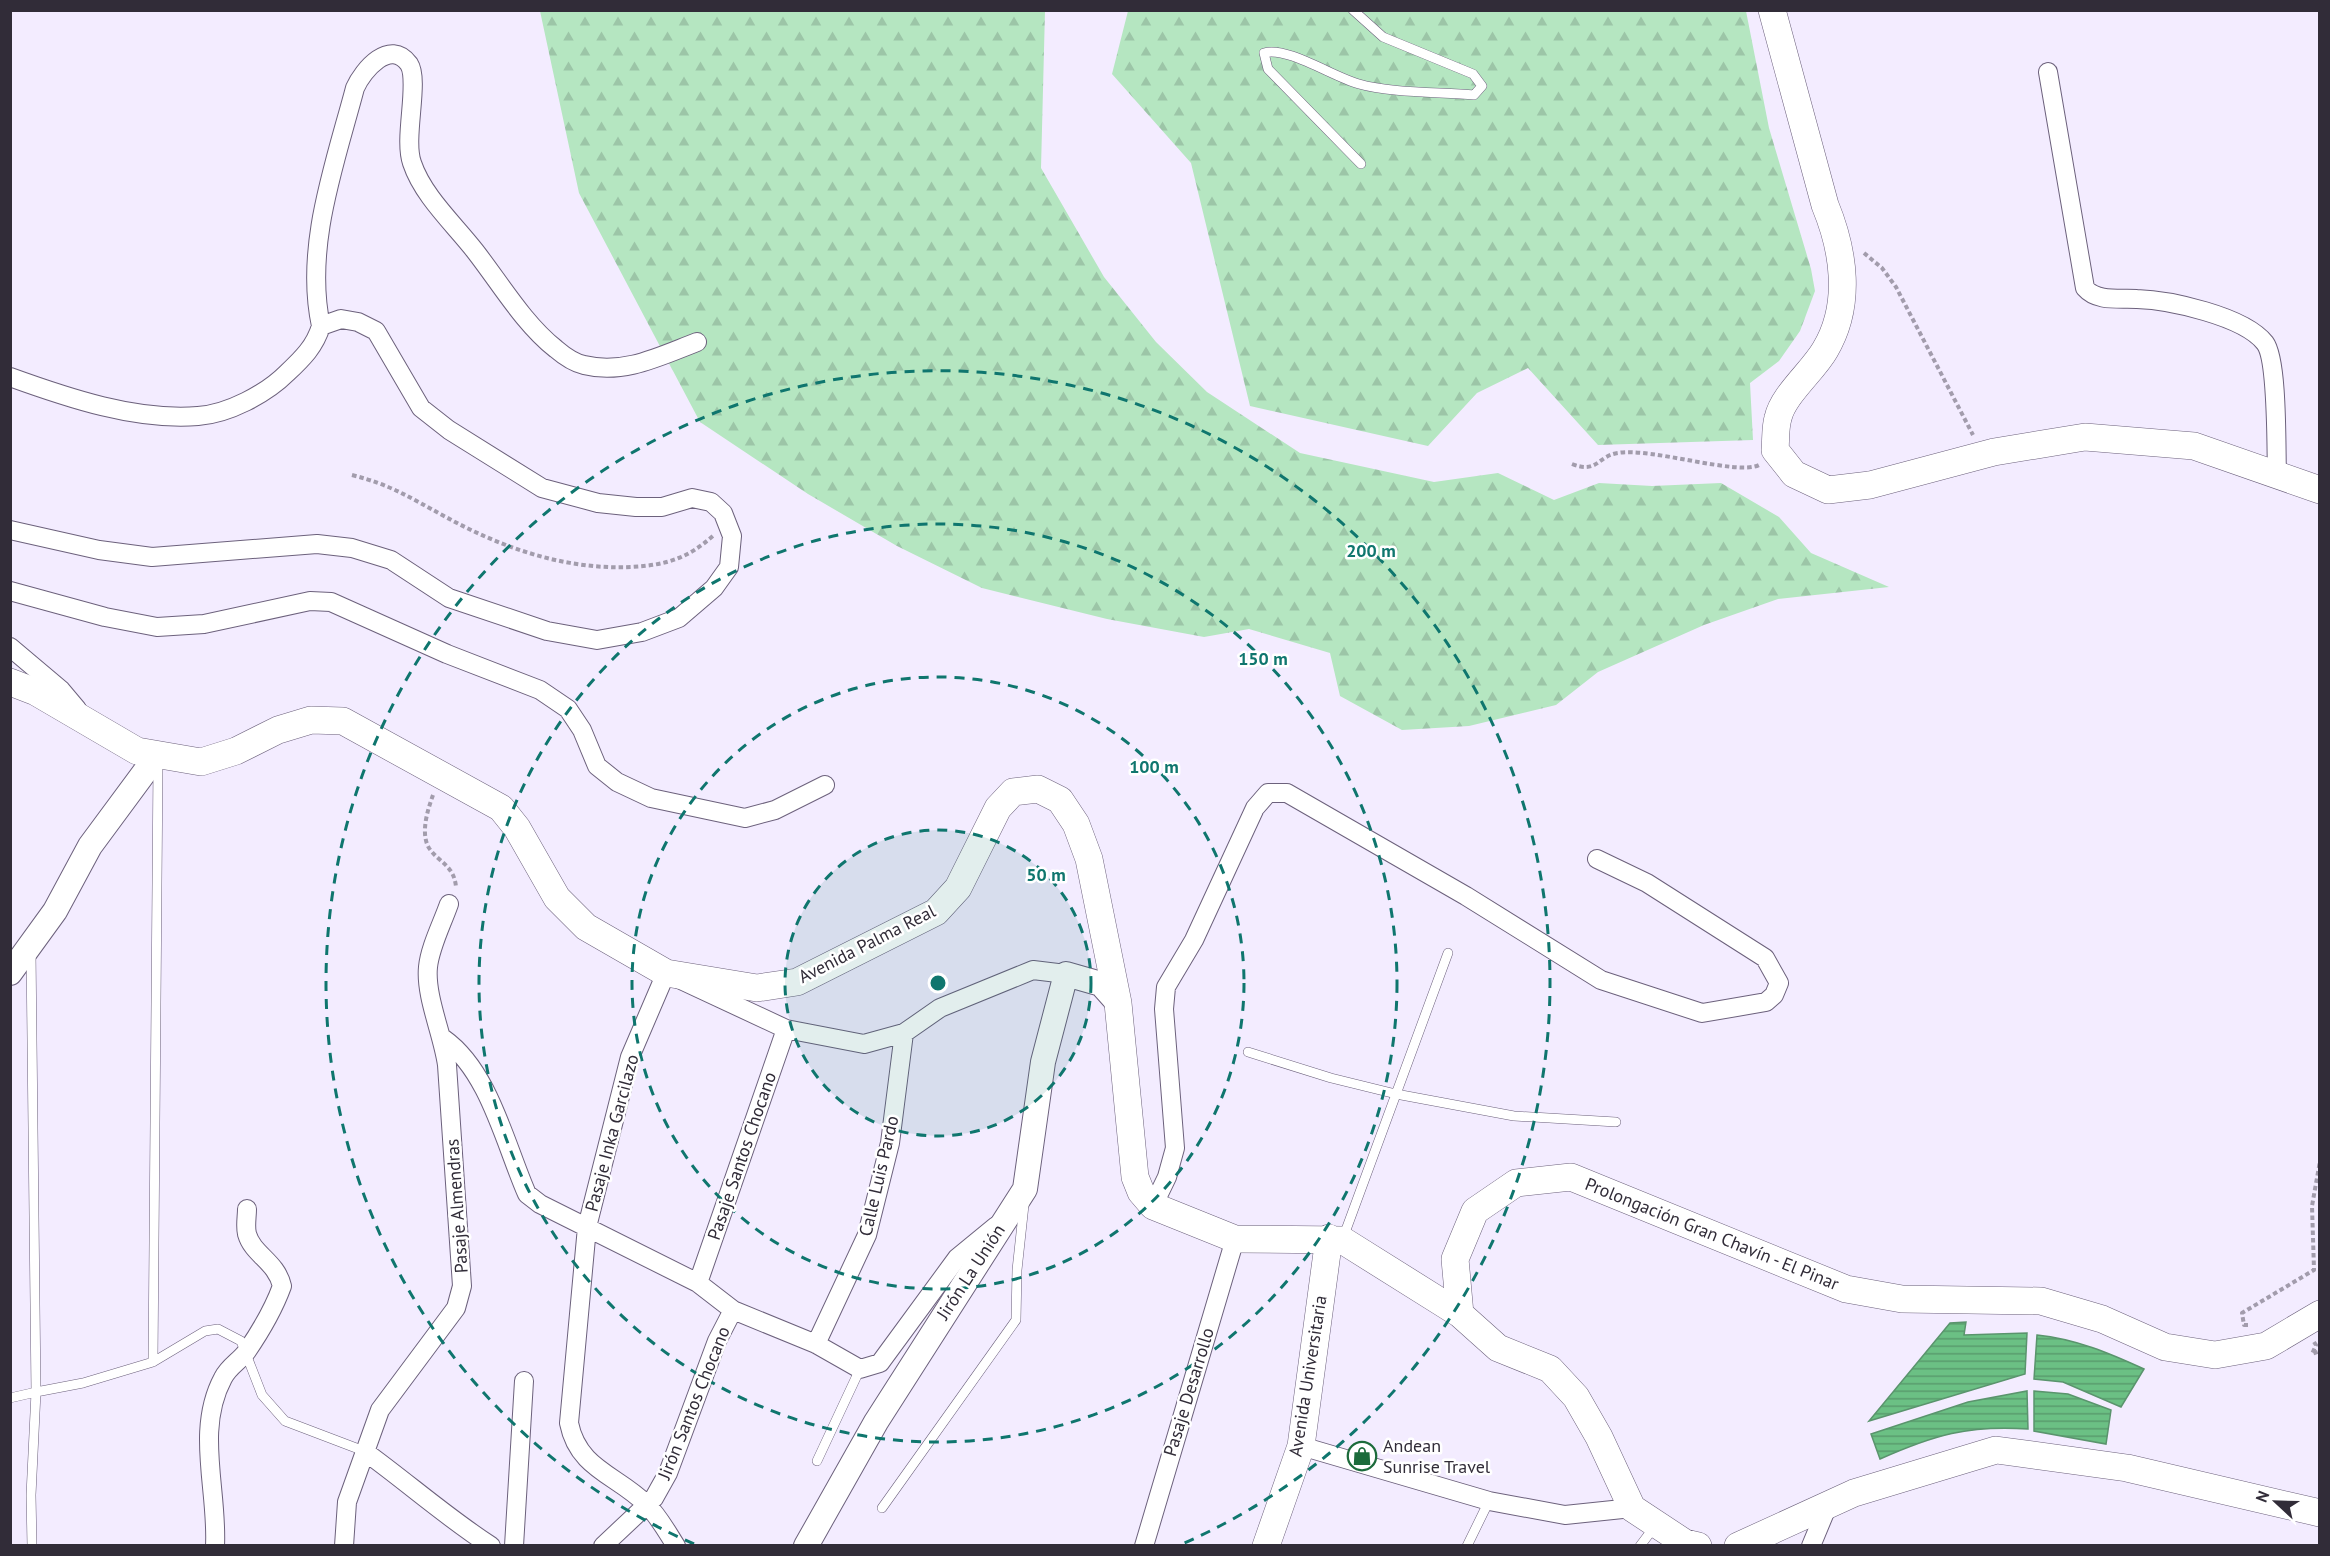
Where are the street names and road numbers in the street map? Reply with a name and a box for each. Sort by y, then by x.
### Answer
street label: Avenida Palma Real [794,899,940,988]
street label: Pasaje Inka Garcilazo [579,1052,644,1214]
street label: Pasaje Santos Chocano [702,1069,781,1243]
street label: Calle Luis Pardo [853,1113,904,1238]
street label: Pasaje Almendras [440,1138,473,1274]
street label: Prolongación Gran Chavín - El Pinar [1582,1172,1842,1295]
street label: Jirón La Unión [931,1220,1010,1325]
street label: Avenida Universitaria [1283,1294,1332,1458]
street label: Jirón Santos Chocano [652,1323,735,1484]
street label: Pasaje Desarrollo [1158,1325,1219,1459]

